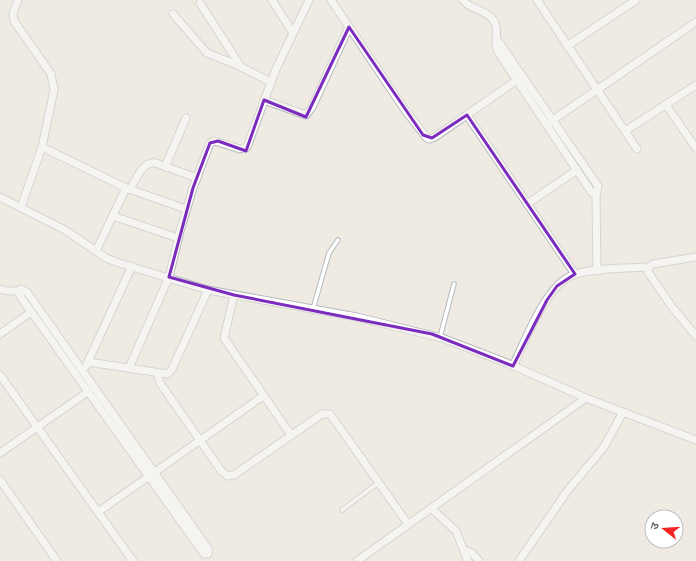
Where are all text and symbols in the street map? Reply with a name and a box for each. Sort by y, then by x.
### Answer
north arrow [644,509,684,549]
text: उ [648,521,662,531]

